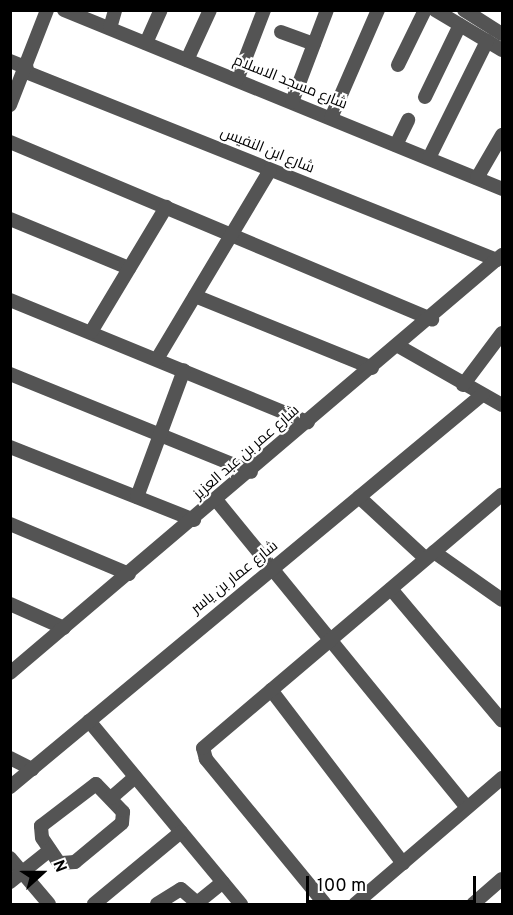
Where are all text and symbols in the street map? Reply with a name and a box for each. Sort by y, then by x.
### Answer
street label: شارع مسجد الاسلام [230,52,350,114]
street label: شارع ابن النفيس [217,124,317,178]
street label: شارع عمر بن عبد العزيز [190,402,304,504]
street label: شارع عمار بن ياسر [188,537,282,619]
north arrow [12,843,72,903]
text: N [47,858,70,876]
scale bar [309,864,478,902]
text: 100 m [317,875,366,898]

